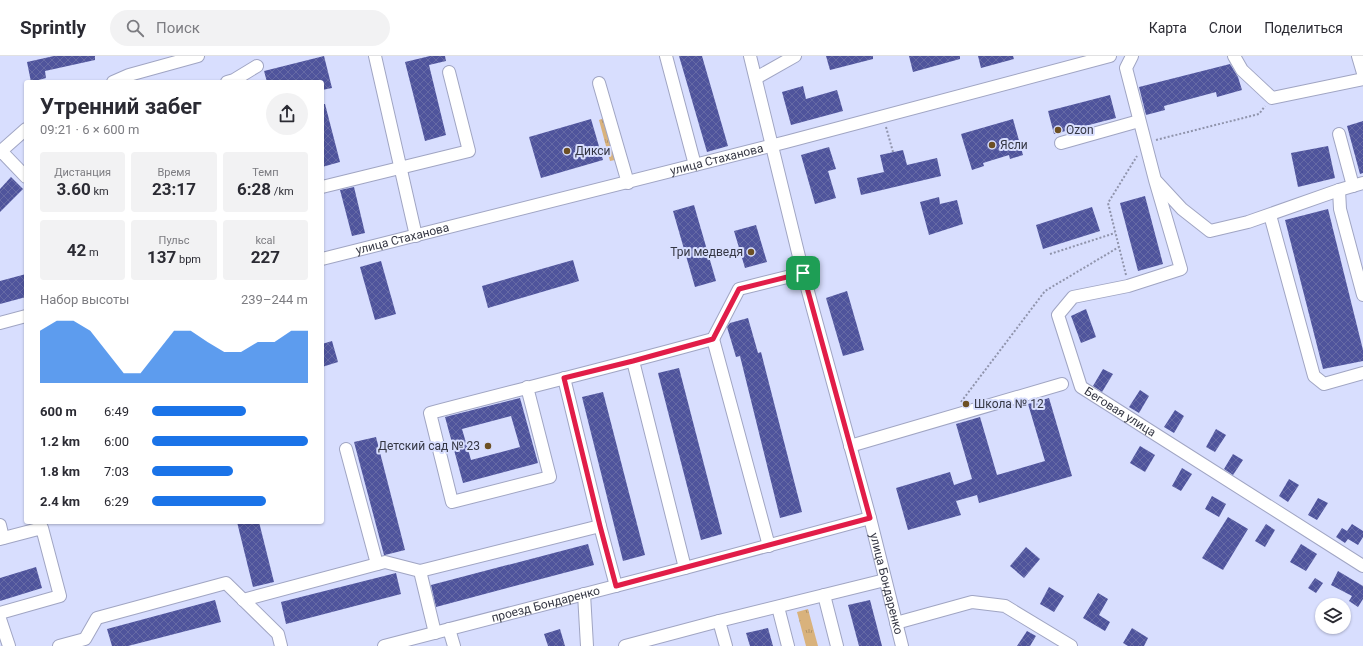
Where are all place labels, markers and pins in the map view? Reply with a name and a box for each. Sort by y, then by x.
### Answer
place label: Ozon [1066,123,1094,137]
marker: Ozon [1053,125,1063,135]
place label: Ясли [1000,138,1028,152]
marker: Ясли [987,140,997,150]
place label: Дикси [575,144,611,158]
marker: Дикси [562,146,572,156]
place label: Три медведя [670,245,743,259]
marker: Три медведя [746,247,756,257]
pin [786,256,820,290]
place label: Школа № 12 [974,397,1044,411]
marker: Школа № 12 [961,399,971,409]
place label: Детский сад № 23 [378,439,480,453]
marker: Детский сад № 23 [483,441,493,451]

